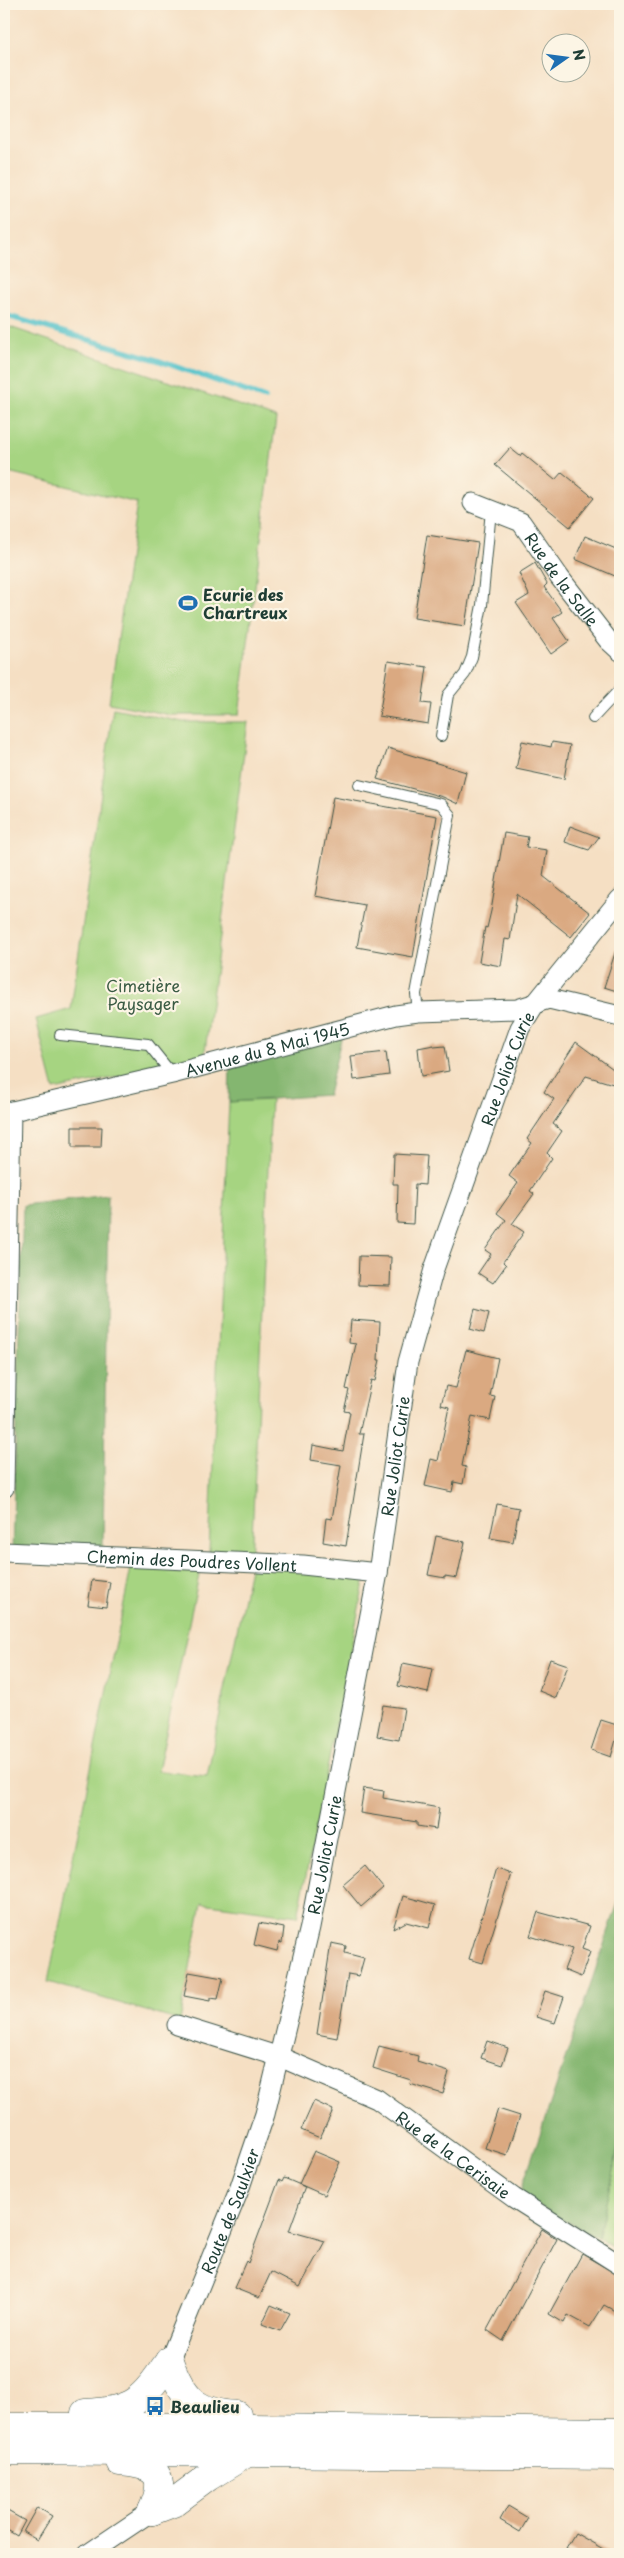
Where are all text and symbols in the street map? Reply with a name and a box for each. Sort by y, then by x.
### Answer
north arrow [542,32,592,82]
text: N [568,47,591,63]
street label: Rue de la Salle [520,527,605,631]
place label: Ecurie des Chartreux [203,582,287,624]
sports icon: Ecurie des Chartreux [177,592,199,614]
park label: Cimetière Paysager [106,973,180,1015]
street label: Rue Joliot Curie [474,1006,540,1129]
street label: Avenue du 8 Mai 1945 [182,1016,352,1082]
street label: Rue Joliot Curie [374,1394,415,1518]
street label: Chemin des Poudres Vollent [86,1544,298,1577]
street label: Rue Joliot Curie [301,1793,347,1916]
street label: Rue de la Cerisaie [391,2105,516,2204]
street label: Route de Saulxier [194,2144,265,2277]
place label: Beaulieu [170,2394,240,2418]
bus stop icon: Beaulieu [144,2395,166,2417]

